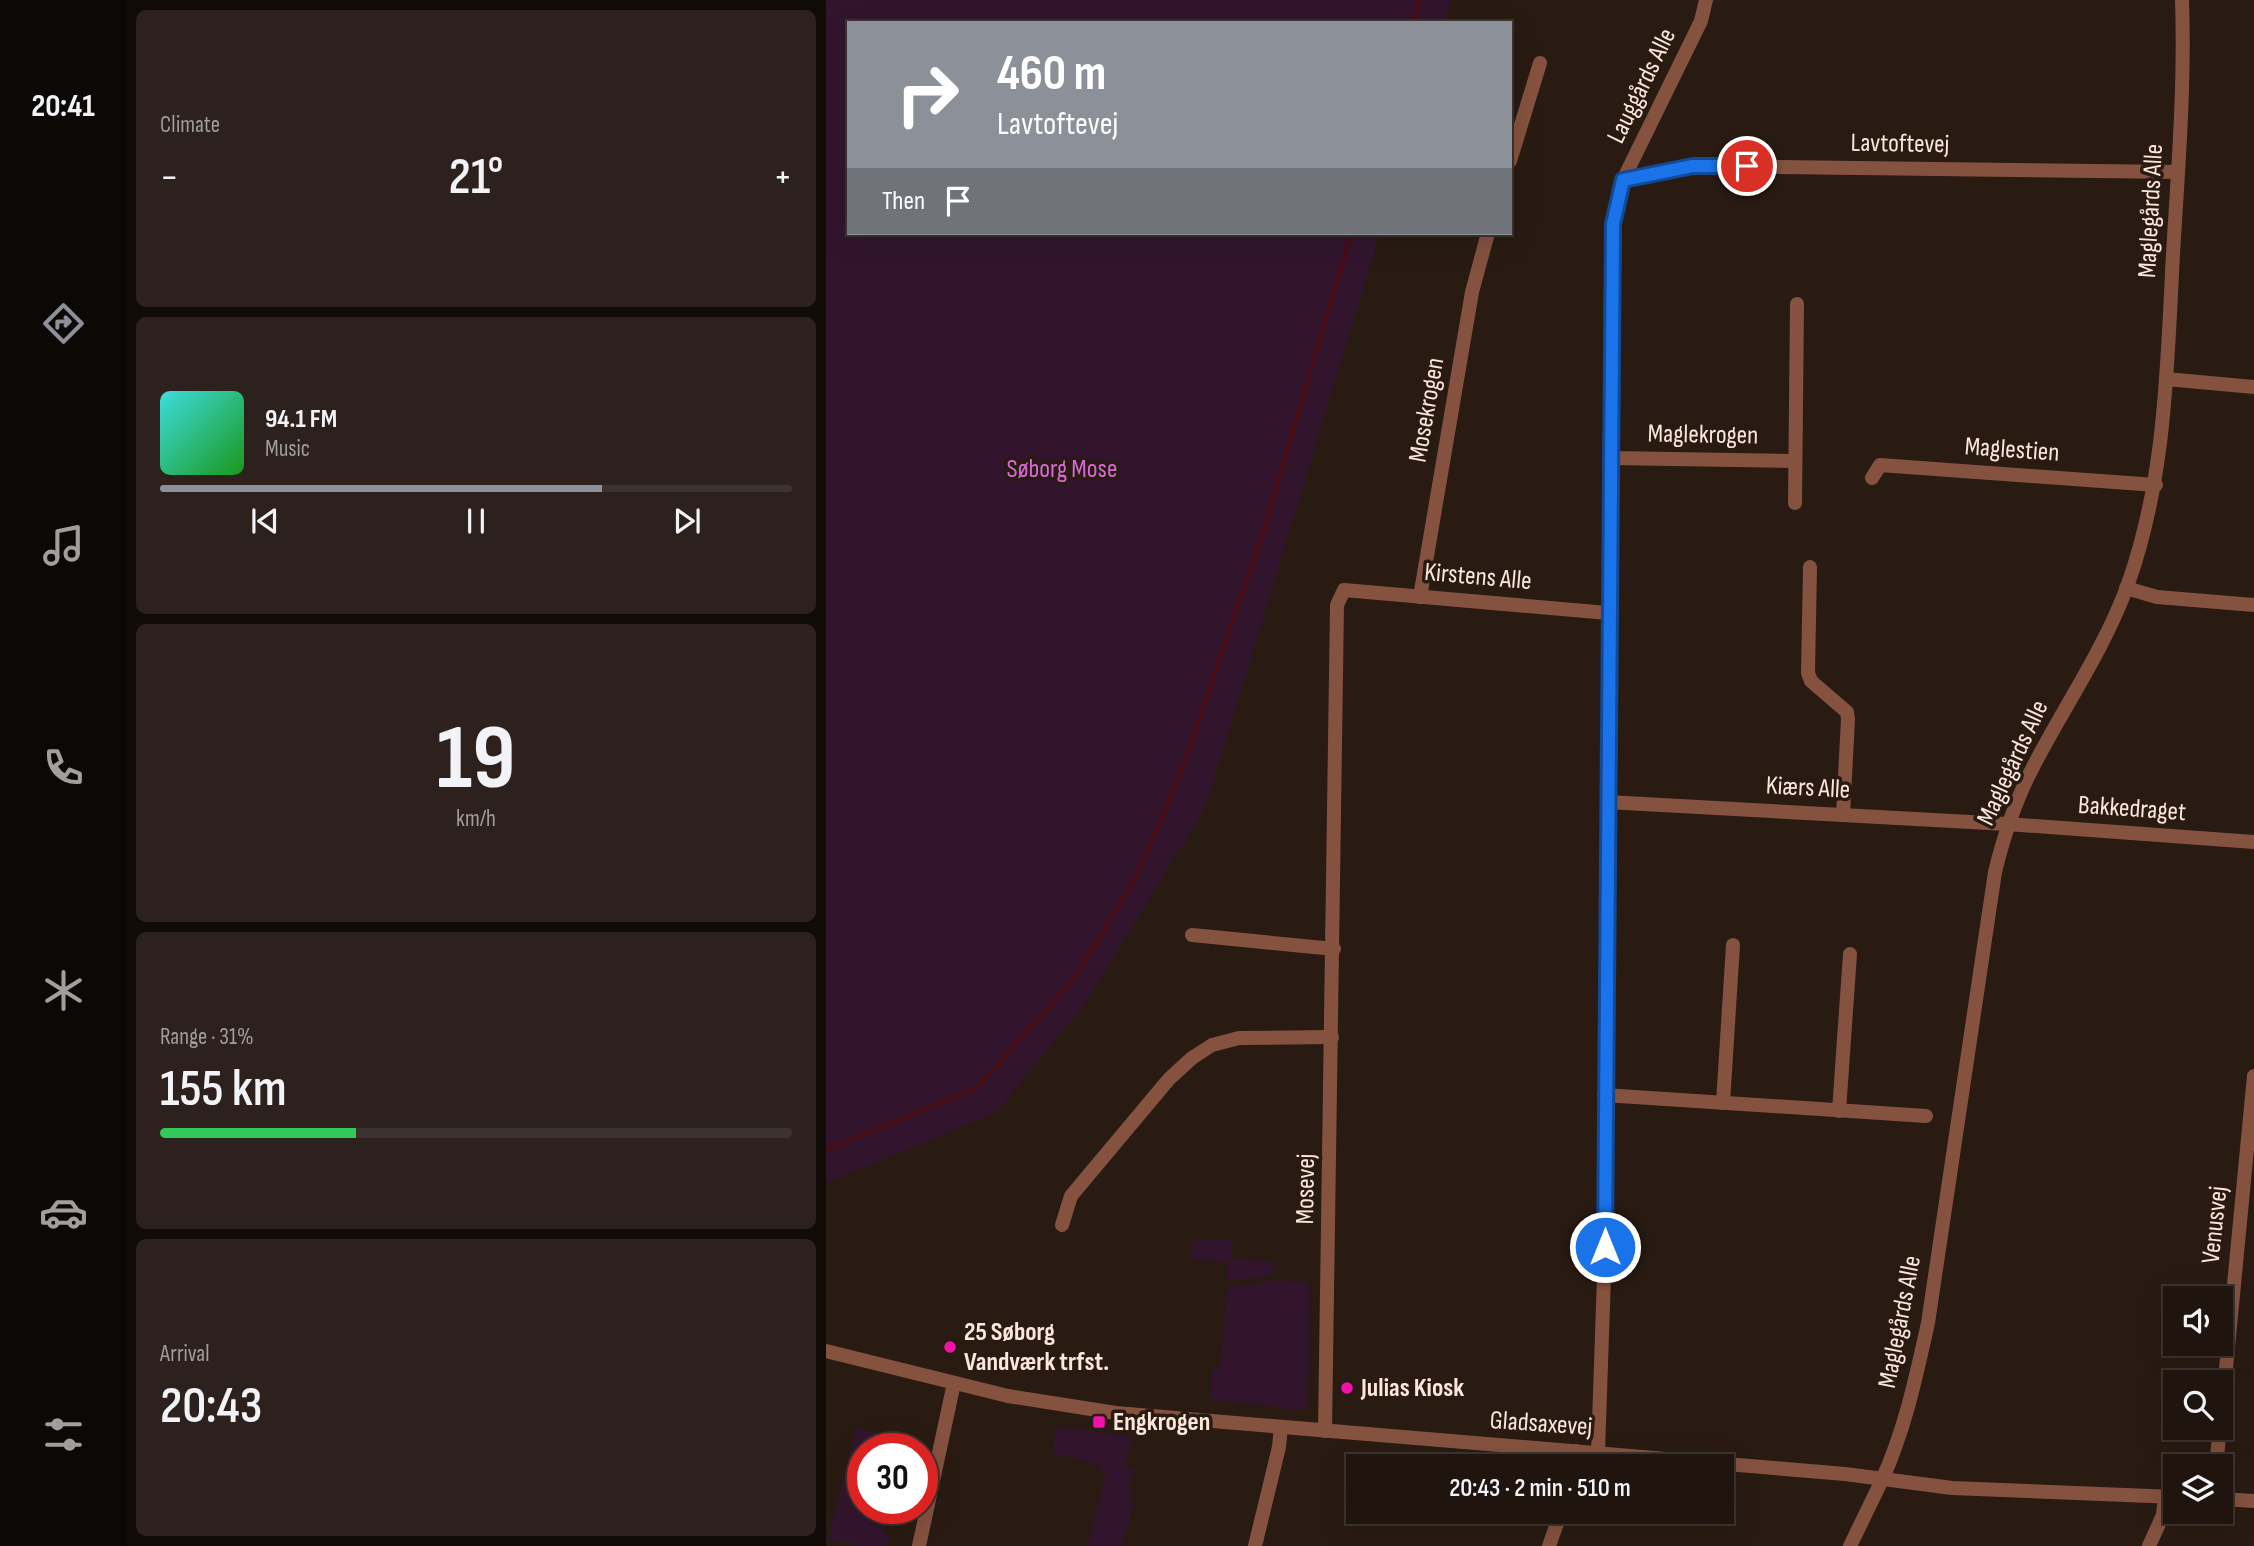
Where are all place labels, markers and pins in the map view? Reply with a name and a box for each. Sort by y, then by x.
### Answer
pin [1717,136,1777,196]
place label: 25 Søborg Vandværk trfst. [964,1317,1109,1378]
marker: 25 Søborg Vandværk trfst. [942,1339,958,1355]
place label: Julias Kiosk [1360,1373,1464,1404]
marker: Julias Kiosk [1339,1380,1355,1396]
place label: Engkrogen [1113,1407,1210,1438]
marker: Engkrogen [1091,1414,1107,1430]

